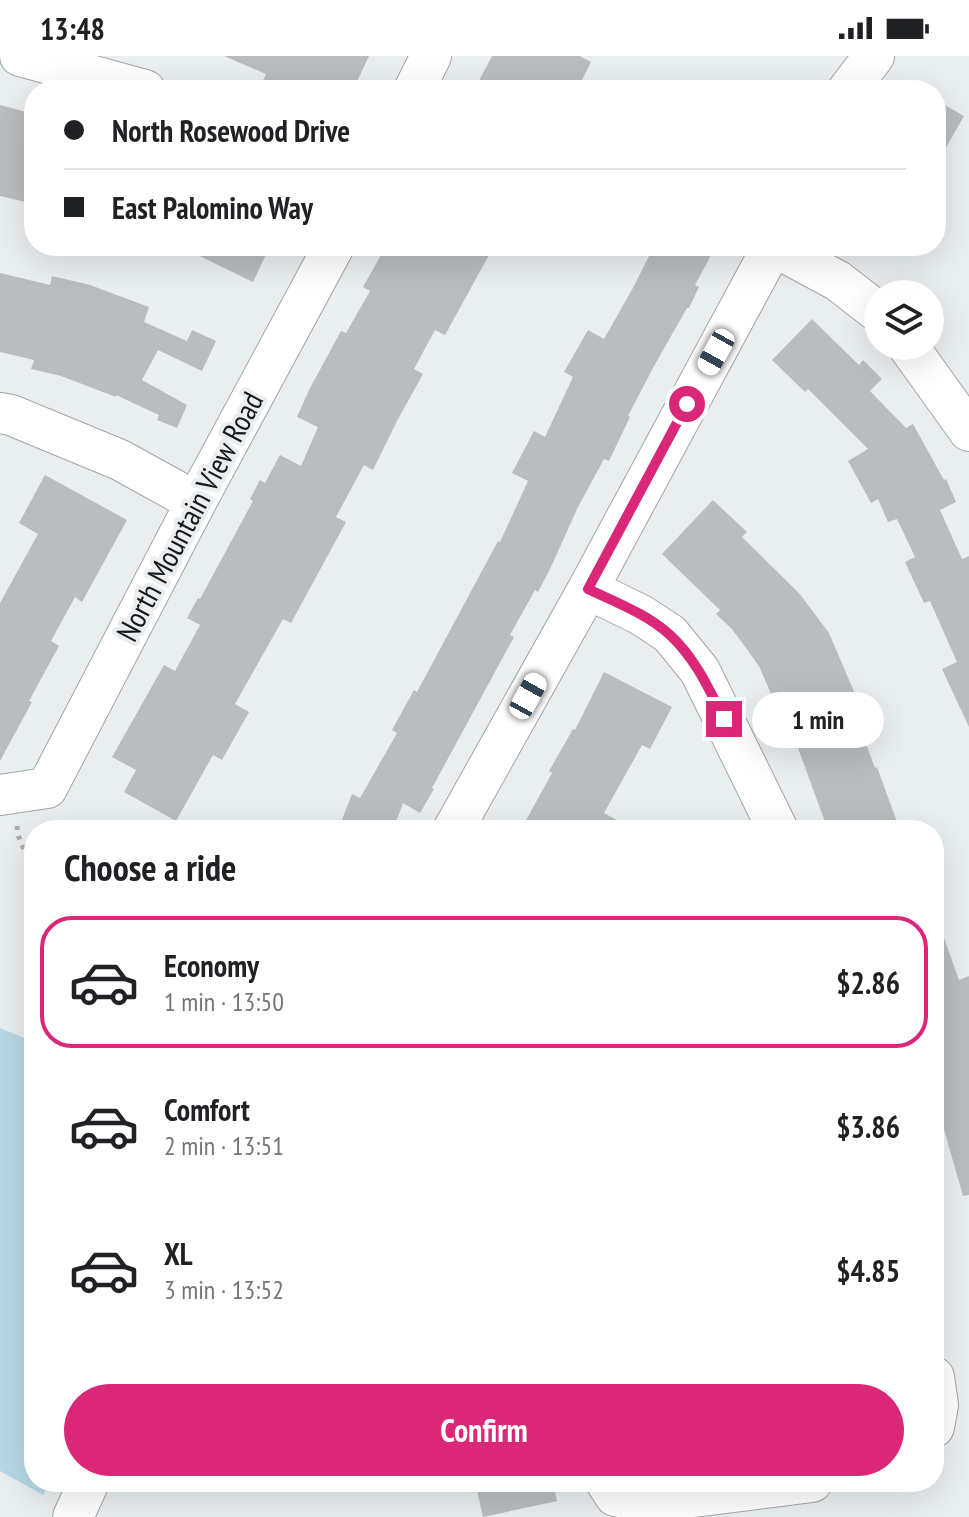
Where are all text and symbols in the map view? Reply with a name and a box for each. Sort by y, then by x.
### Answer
text: 13:48 [40,9,105,48]
text: North Rosewood Drive [112,111,350,150]
text: East Palomino Way [112,188,313,227]
map controls [864,280,944,360]
button: layers [864,280,944,360]
car [694,325,738,379]
street label: North Mountain View Road [107,385,271,647]
route start [669,386,705,422]
car [506,669,550,723]
callout: 1 min [752,691,884,747]
route end [706,701,742,737]
text: 1 min [792,703,844,736]
text: Choose a ride [64,844,236,891]
icon: car [68,946,140,1018]
text: Economy [164,946,259,985]
text: $2.86 [836,963,900,1002]
text: 1 min · 13:50 [164,985,284,1018]
icon: car [68,1090,140,1162]
text: Comfort [164,1090,250,1129]
text: $3.86 [836,1107,900,1146]
text: 2 min · 13:51 [164,1129,284,1162]
icon: car [68,1234,140,1306]
text: XL [164,1234,193,1273]
text: $4.85 [836,1251,900,1290]
text: 3 min · 13:52 [164,1273,284,1306]
button: Confirm [64,1384,904,1476]

